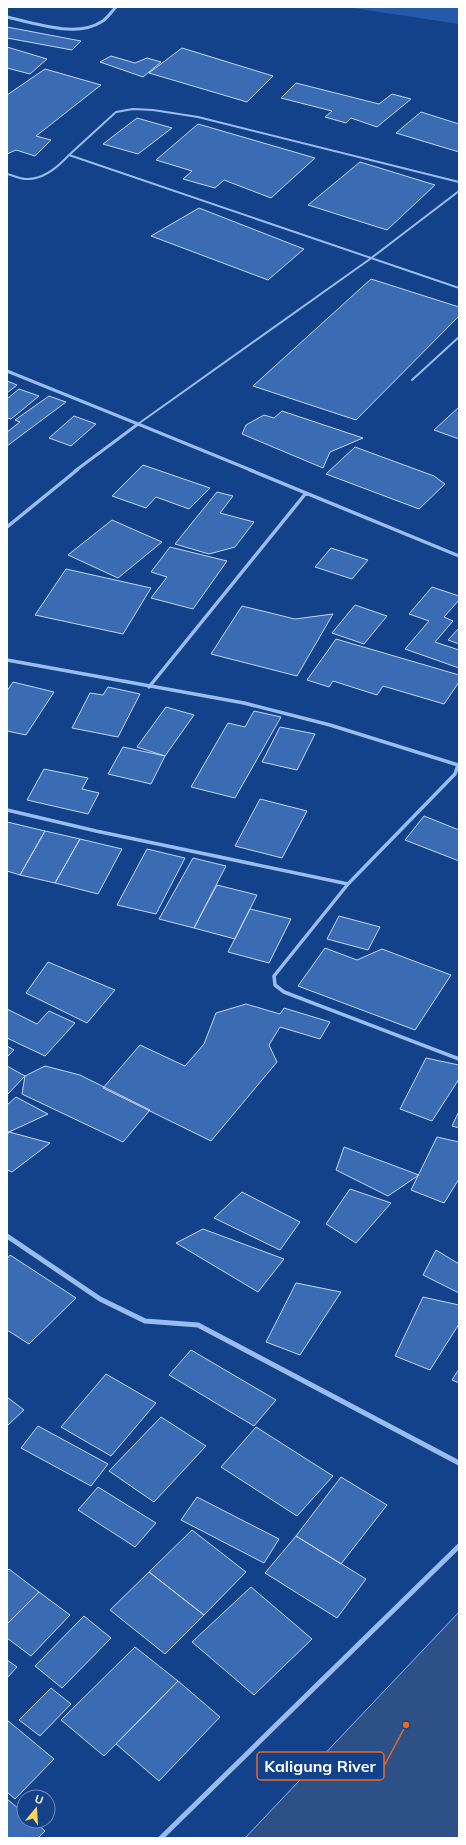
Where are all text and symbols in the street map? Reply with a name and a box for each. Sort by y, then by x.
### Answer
callout: Kaligung River [257,1752,384,1780]
text: Kaligung River [264,1756,376,1776]
north arrow [16,1789,56,1829]
text: U [33,1792,45,1807]

